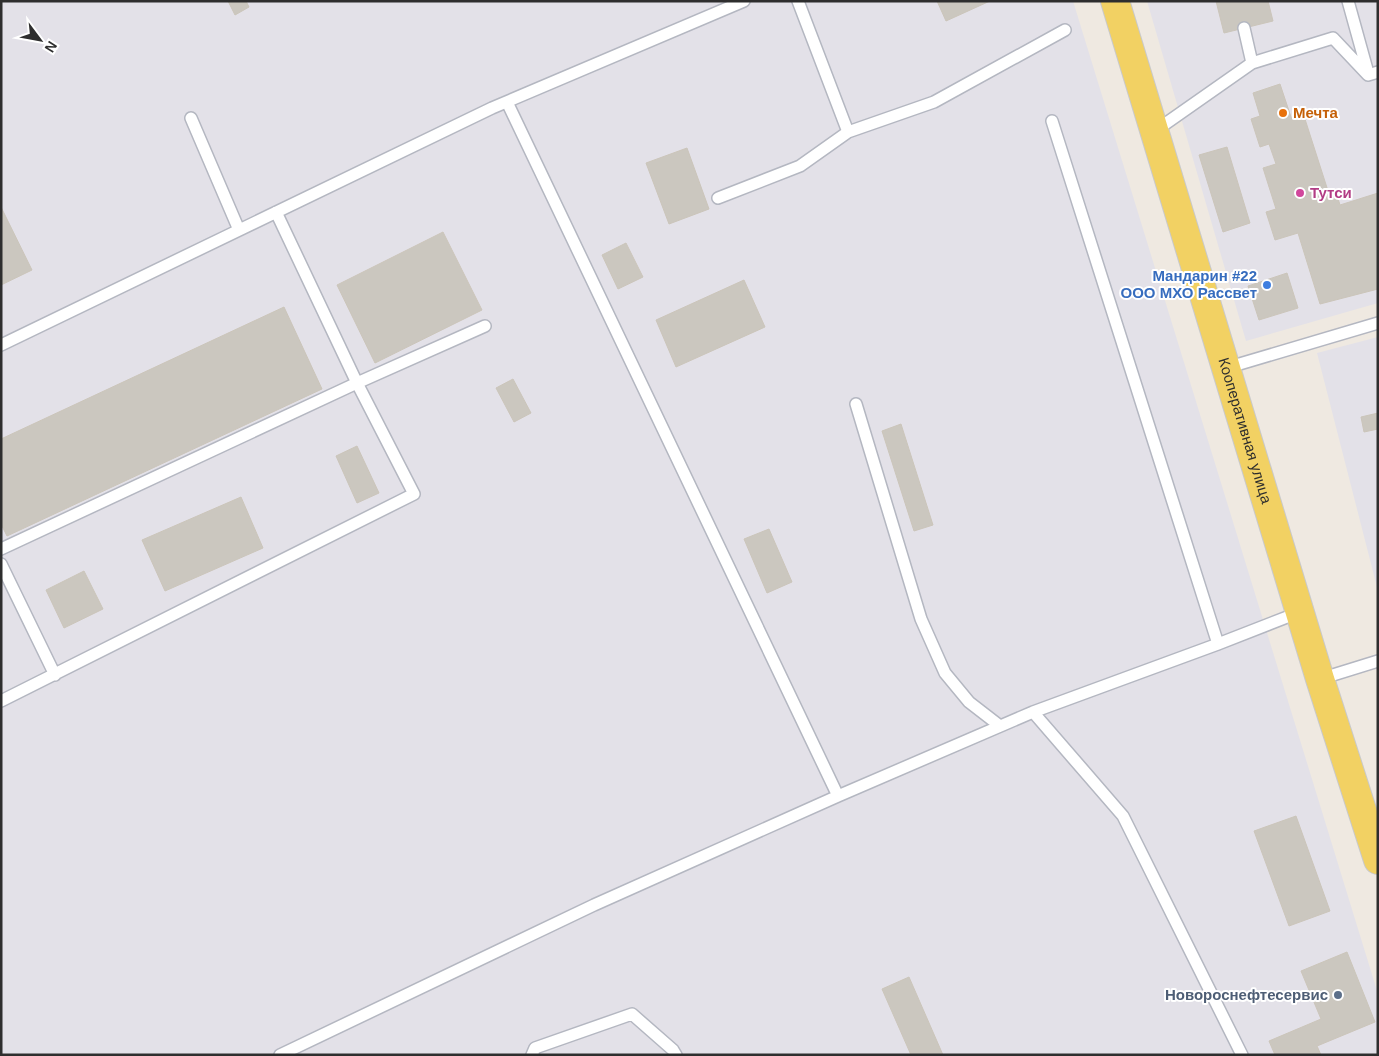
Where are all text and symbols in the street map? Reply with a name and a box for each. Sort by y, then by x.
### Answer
north arrow [15,15,65,65]
text: N [42,38,60,55]
place label: Мечта [1293,104,1339,121]
marker: Мечта [1277,107,1289,119]
place label: Тутси [1310,184,1352,201]
marker: Тутси [1294,187,1306,199]
place label: Мандарин #22 ООО МХО Рассвет [1121,267,1257,301]
marker: Мандарин #22 ООО МХО Рассвет [1261,279,1273,291]
street label: Кооперативная улица [1215,356,1276,506]
place label: Новороснефтесервис [1165,986,1328,1003]
marker: Новороснефтесервис [1332,989,1344,1001]

